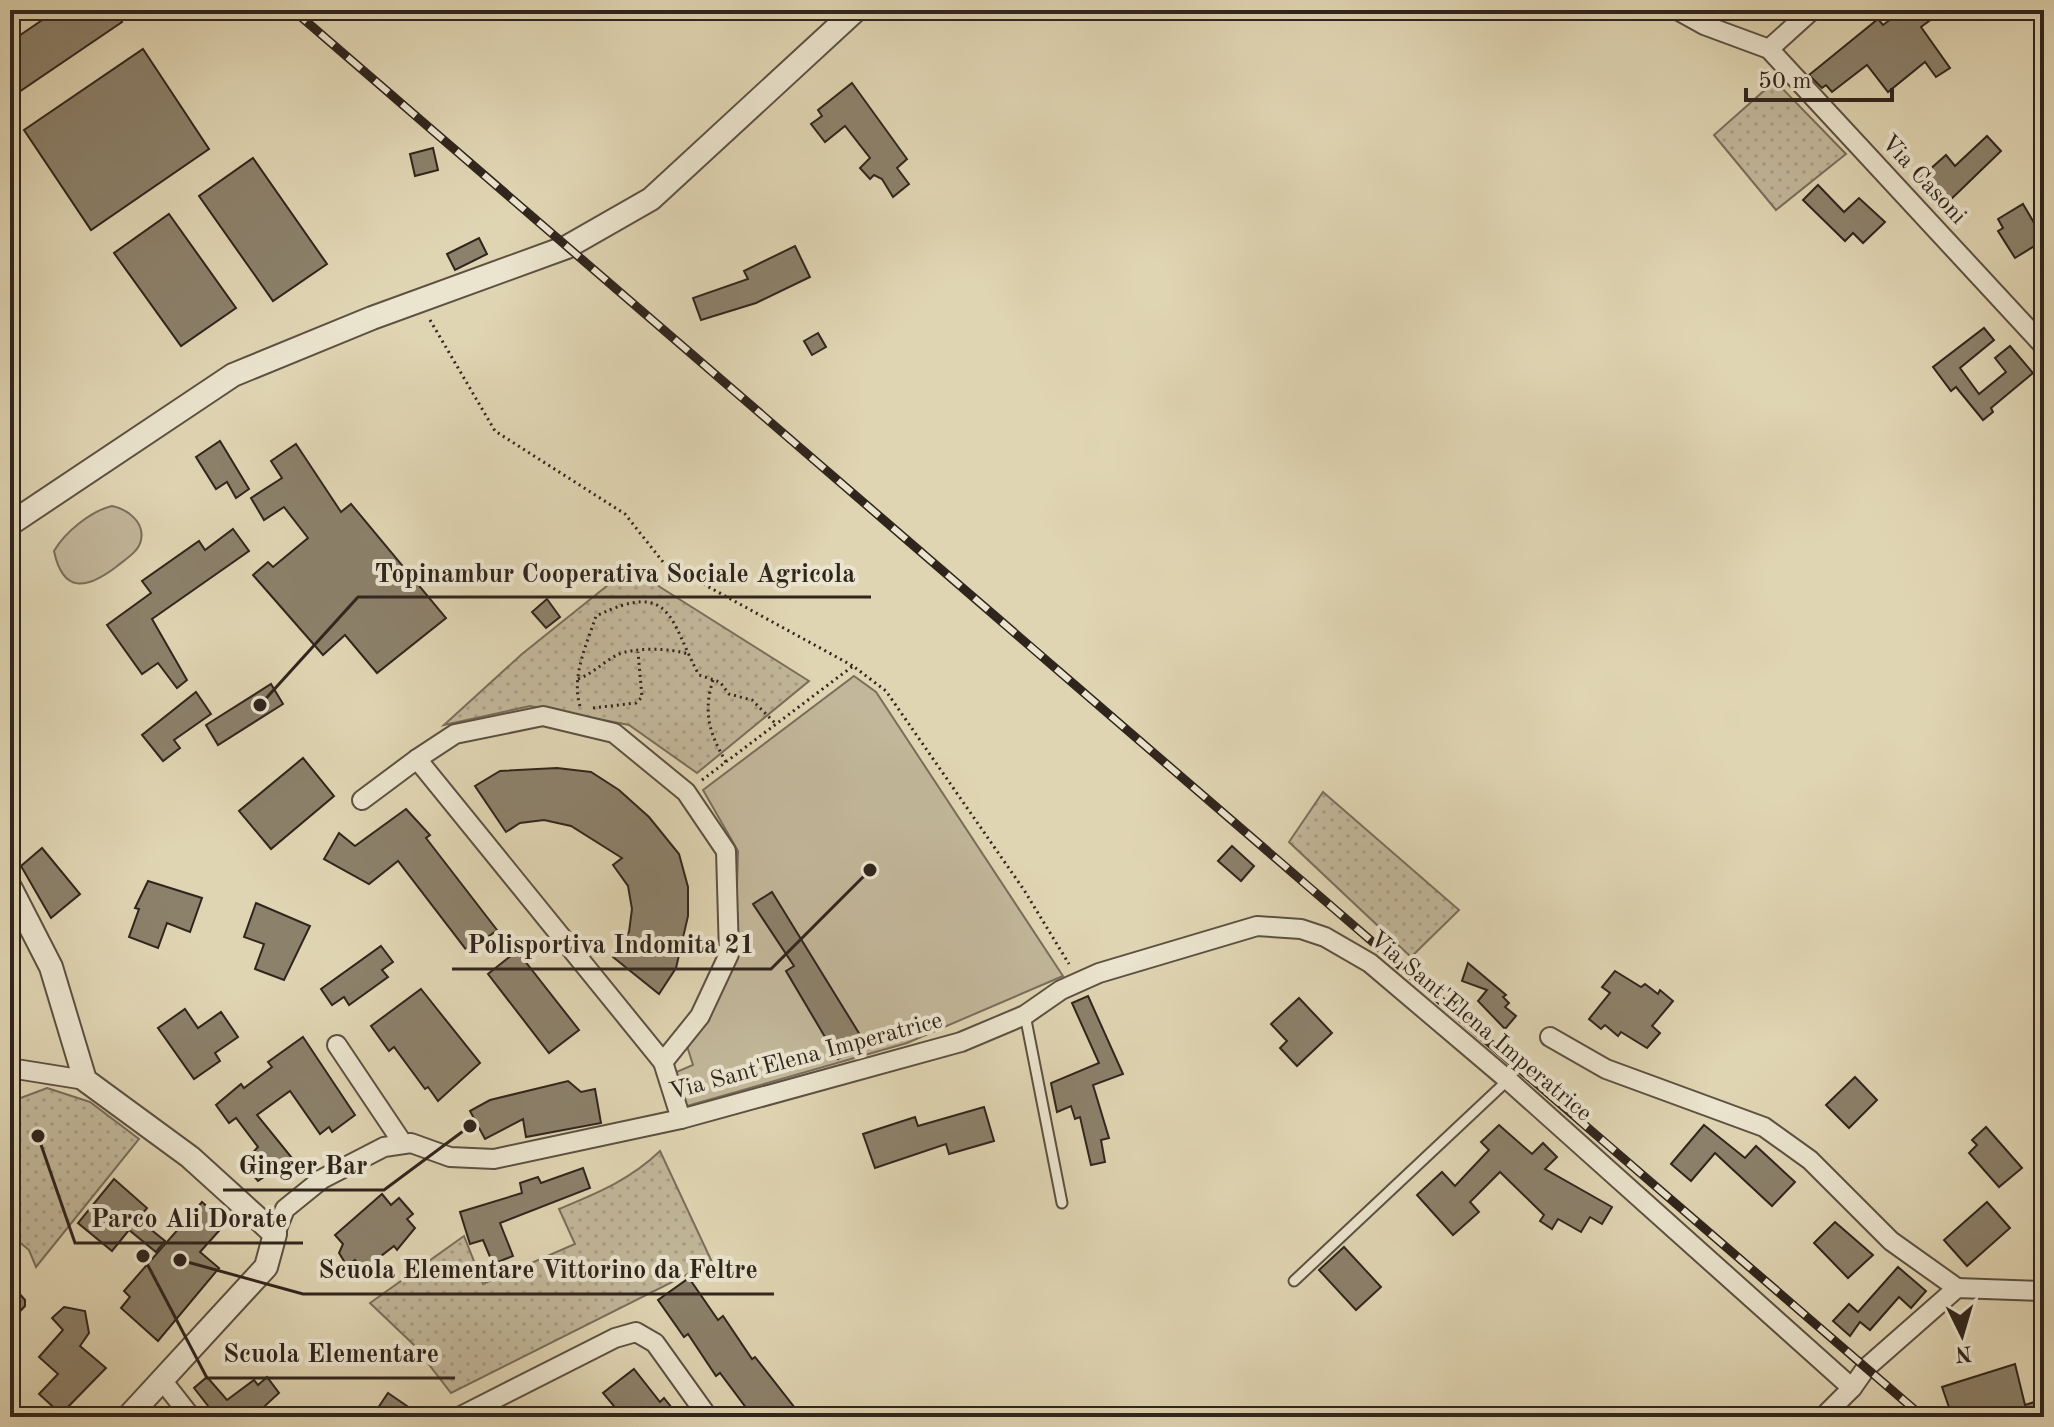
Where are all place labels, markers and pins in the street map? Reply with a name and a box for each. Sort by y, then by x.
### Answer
callout: Topinambur Cooperativa Sociale Agricola [358,547,871,597]
callout: Polisportiva Indomita 21 [452,919,771,969]
callout: Ginger Bar [223,1140,384,1190]
callout: Parco Ali Dorate [75,1193,303,1243]
callout: Scuola Elementare Vittorino da Feltre [303,1244,774,1294]
callout: Scuola Elementare [207,1328,455,1378]

